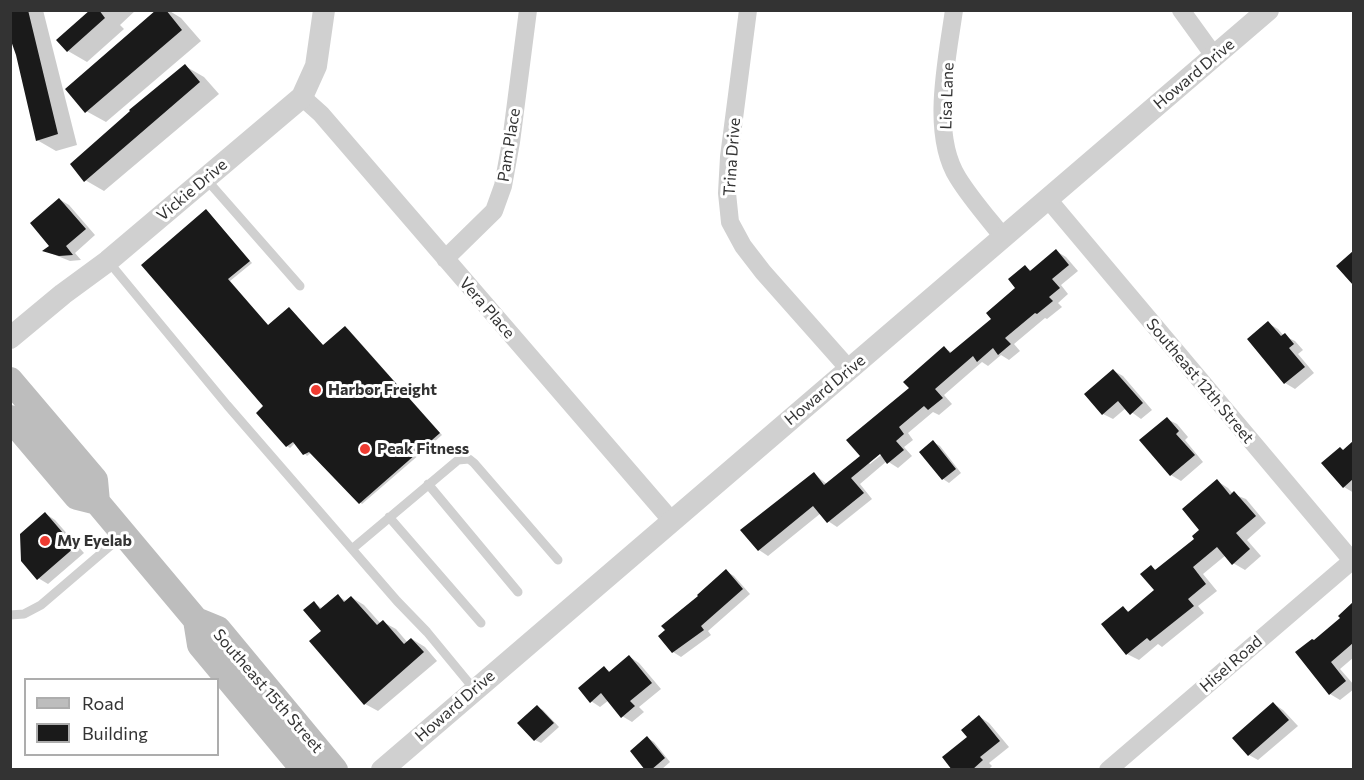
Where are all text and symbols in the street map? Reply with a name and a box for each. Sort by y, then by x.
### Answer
street label: Howard Drive [1150,35,1238,113]
street label: Lisa Lane [936,62,958,130]
street label: Pam Place [494,107,524,183]
street label: Trina Drive [720,117,744,197]
street label: Vickie Drive [153,155,231,225]
street label: Vera Place [455,273,519,343]
street label: Southeast 12th Street [1142,315,1258,447]
street label: Howard Drive [781,351,869,429]
place label: Harbor Freight [328,380,437,400]
marker: Harbor Freight [309,383,323,397]
place label: Peak Fitness [377,439,469,459]
marker: Peak Fitness [358,442,372,456]
place label: My Eyelab [57,531,132,551]
marker: My Eyelab [38,534,52,548]
street label: Southeast 15th Street [209,625,327,757]
street label: Hisel Road [1196,632,1266,696]
street label: Howard Drive [411,666,499,746]
legend [24,678,219,756]
text: Road [82,692,124,714]
text: Building [82,722,148,744]

